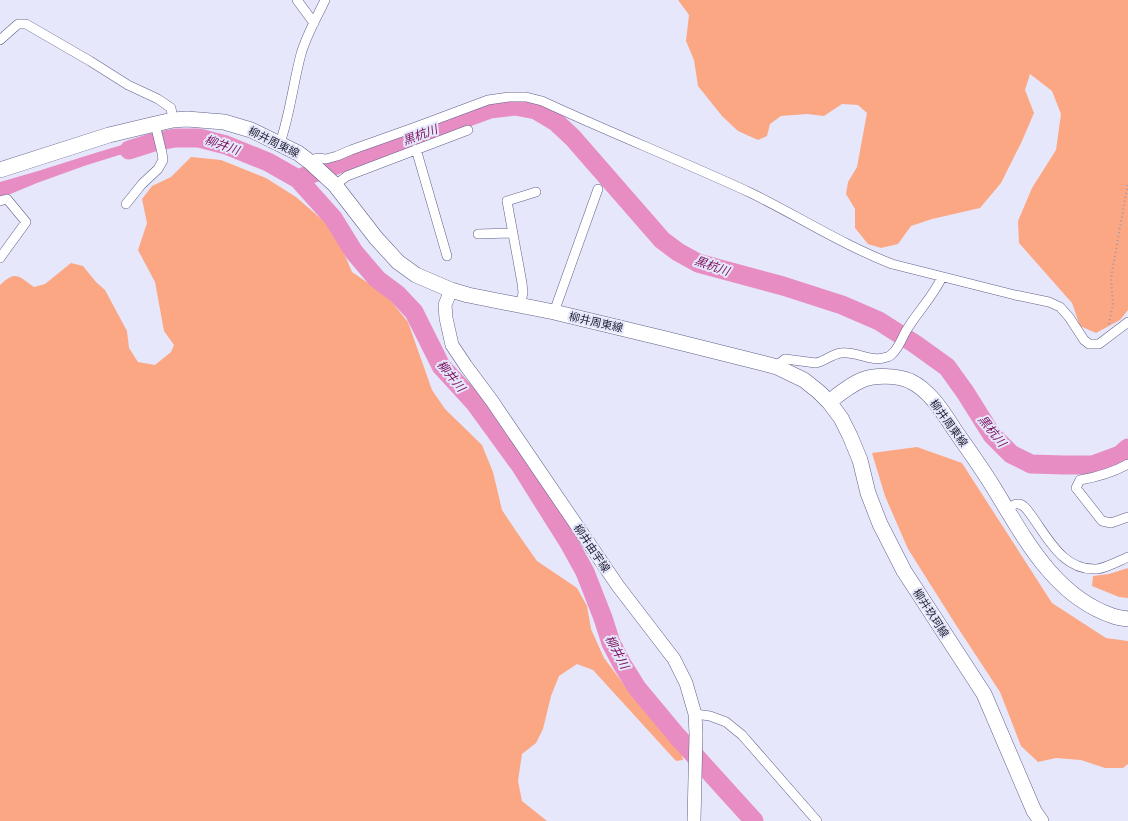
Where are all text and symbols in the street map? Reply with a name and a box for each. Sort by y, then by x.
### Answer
water label: 黒杭川 [401,122,441,148]
street label: 柳井周東線 [247,125,301,159]
water label: 柳井川 [203,133,243,158]
water label: 黒杭川 [693,254,733,279]
street label: 柳井周東線 [568,310,624,334]
water label: 柳井川 [434,358,469,396]
street label: 柳井周東線 [928,397,970,449]
water label: 黒杭川 [975,413,1010,451]
street label: 柳井由宇線 [572,522,612,574]
street label: 柳井玖珂線 [911,587,951,639]
water label: 柳井川 [602,633,633,673]

